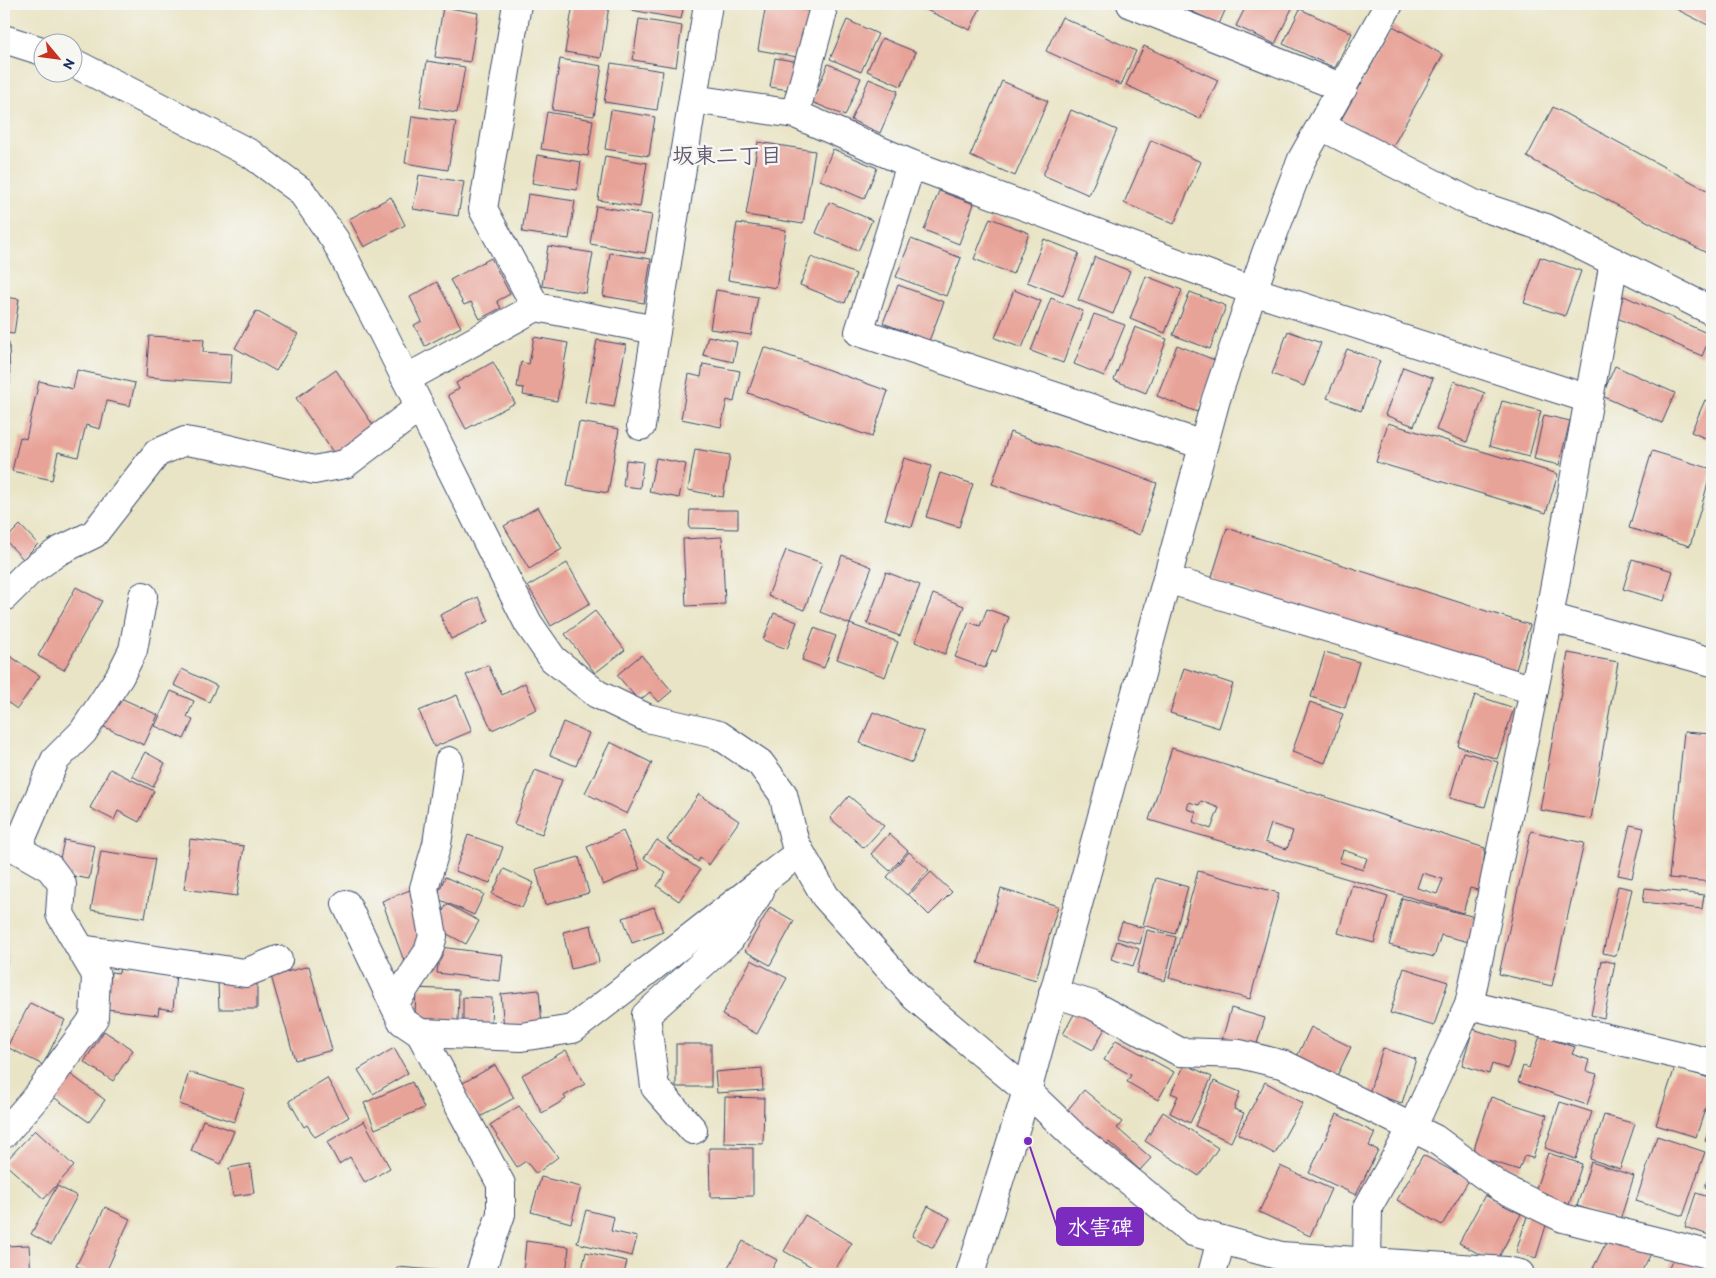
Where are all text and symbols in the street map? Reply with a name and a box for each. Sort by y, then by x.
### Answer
north arrow [32,32,82,82]
text: N [59,56,79,72]
district label: 坂東二丁目 [672,142,782,169]
callout: 水害碑 [1057,1208,1143,1245]
text: 水害碑 [1067,1214,1133,1241]

